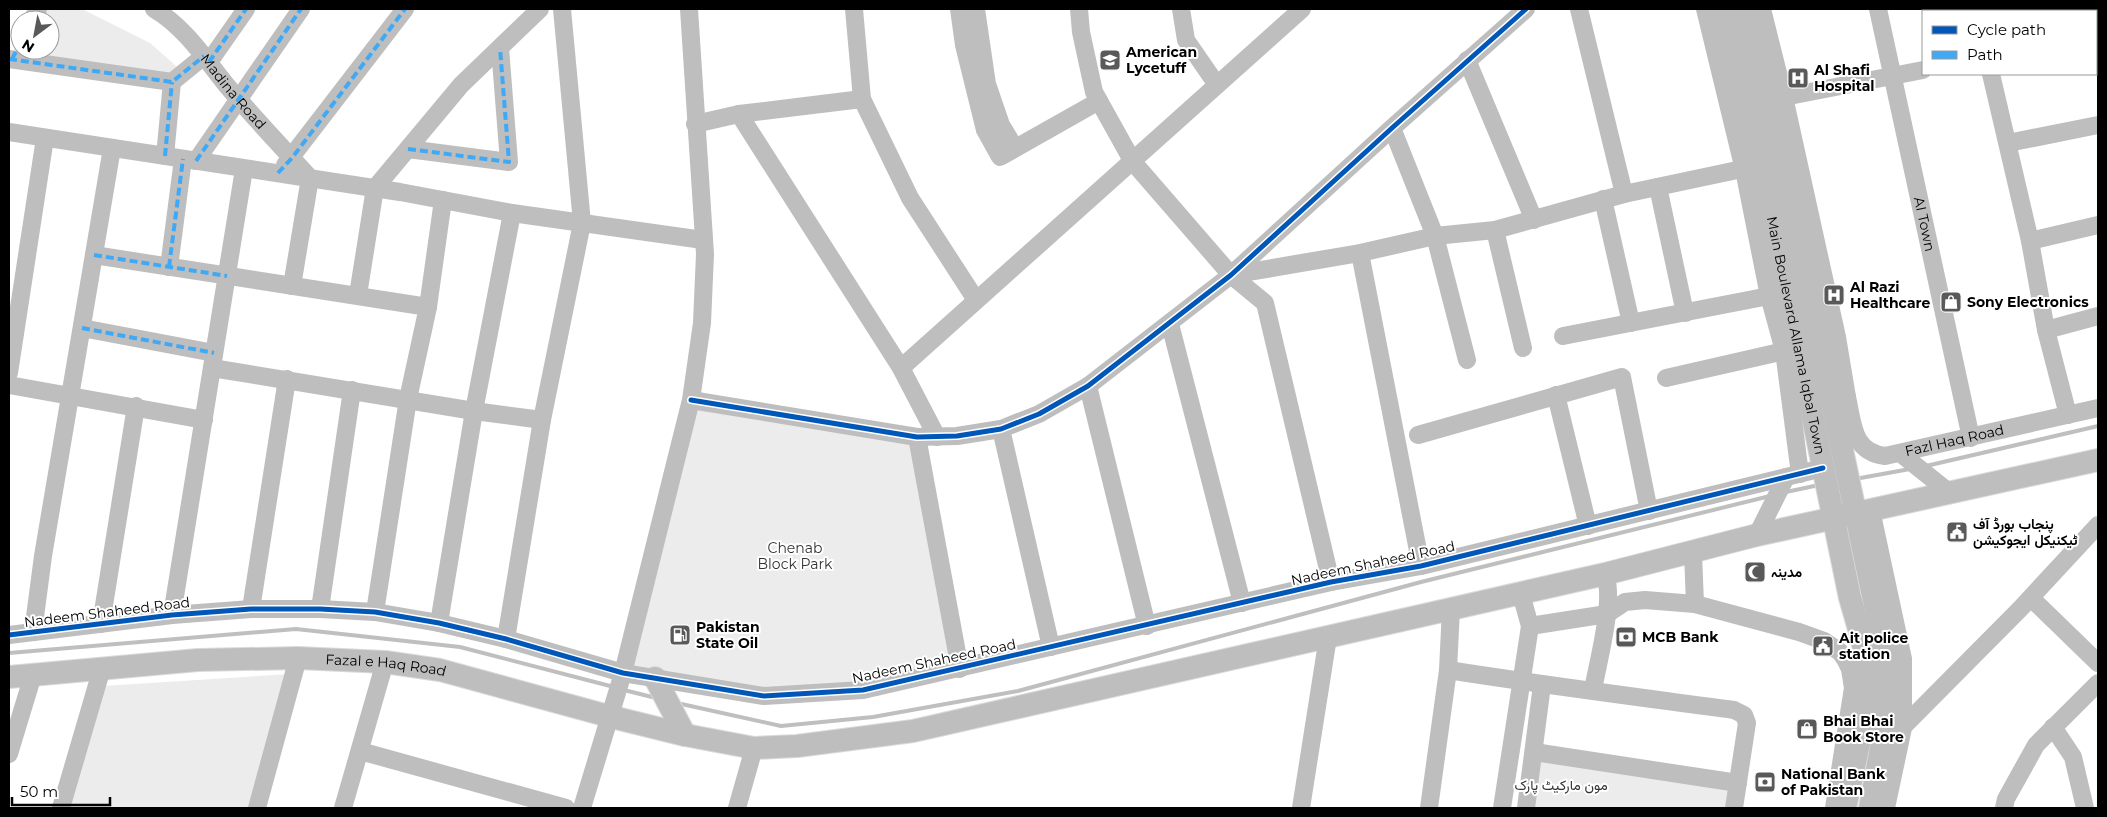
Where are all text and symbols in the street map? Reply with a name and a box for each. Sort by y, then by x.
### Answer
north arrow [10,10,60,60]
legend [1922,10,2097,75]
text: Cycle path [1967,20,2046,39]
text: N [19,35,38,57]
place label: American Lycetuff [1125,43,1197,77]
text: Path [1967,45,2003,64]
school or university icon: American Lycetuff [1098,48,1122,72]
street label: Madina Road [197,50,270,133]
place label: Al Shafi Hospital [1813,61,1874,95]
hospital icon: Al Shafi Hospital [1786,66,1810,90]
street label: AI Town [1910,195,1939,253]
street label: Main Boulevard Allama Iqbal Town [1763,215,1829,456]
place label: Al Razi Healthcare [1849,278,1930,312]
hospital icon: Al Razi Healthcare [1822,283,1846,307]
shop icon: Sony Electronics [1939,290,1963,314]
place label: Sony Electronics [1967,293,2089,311]
street label: Fazl Haq Road [1903,420,2006,460]
place label: پنجاب بورڈ آف ٹیکنیکل ایجوکیشن [1973,515,2078,549]
public building icon: پنجاب بورڈ آف ٹیکنیکل ایجوکیشن [1945,520,1969,544]
street label: Nadeem Shaheed Road [1289,537,1457,589]
park label: Chenab Block Park [758,539,833,573]
mosque icon: مدینہ [1743,560,1767,584]
place label: مدینہ [1771,563,1803,581]
street label: Nadeem Shaheed Road [23,593,191,631]
place label: Pakistan State Oil [696,618,760,652]
fuel station icon: Pakistan State Oil [668,623,692,647]
bank icon: MCB Bank [1614,625,1638,649]
place label: MCB Bank [1642,628,1719,646]
place label: Ait police station [1838,629,1908,663]
public building icon: Ait police station [1811,634,1835,658]
street label: Nadeem Shaheed Road [850,635,1018,687]
street label: Fazal e Haq Road [325,650,448,680]
place label: Bhai Bhai Book Store [1823,712,1904,746]
shop icon: Bhai Bhai Book Store [1795,717,1819,741]
place label: National Bank of Pakistan [1781,765,1886,799]
bank icon: National Bank of Pakistan [1753,770,1777,794]
scale bar [12,774,110,806]
park label: مون مارکیٹ پارک [1514,776,1608,795]
text: 50 m [20,782,58,801]

